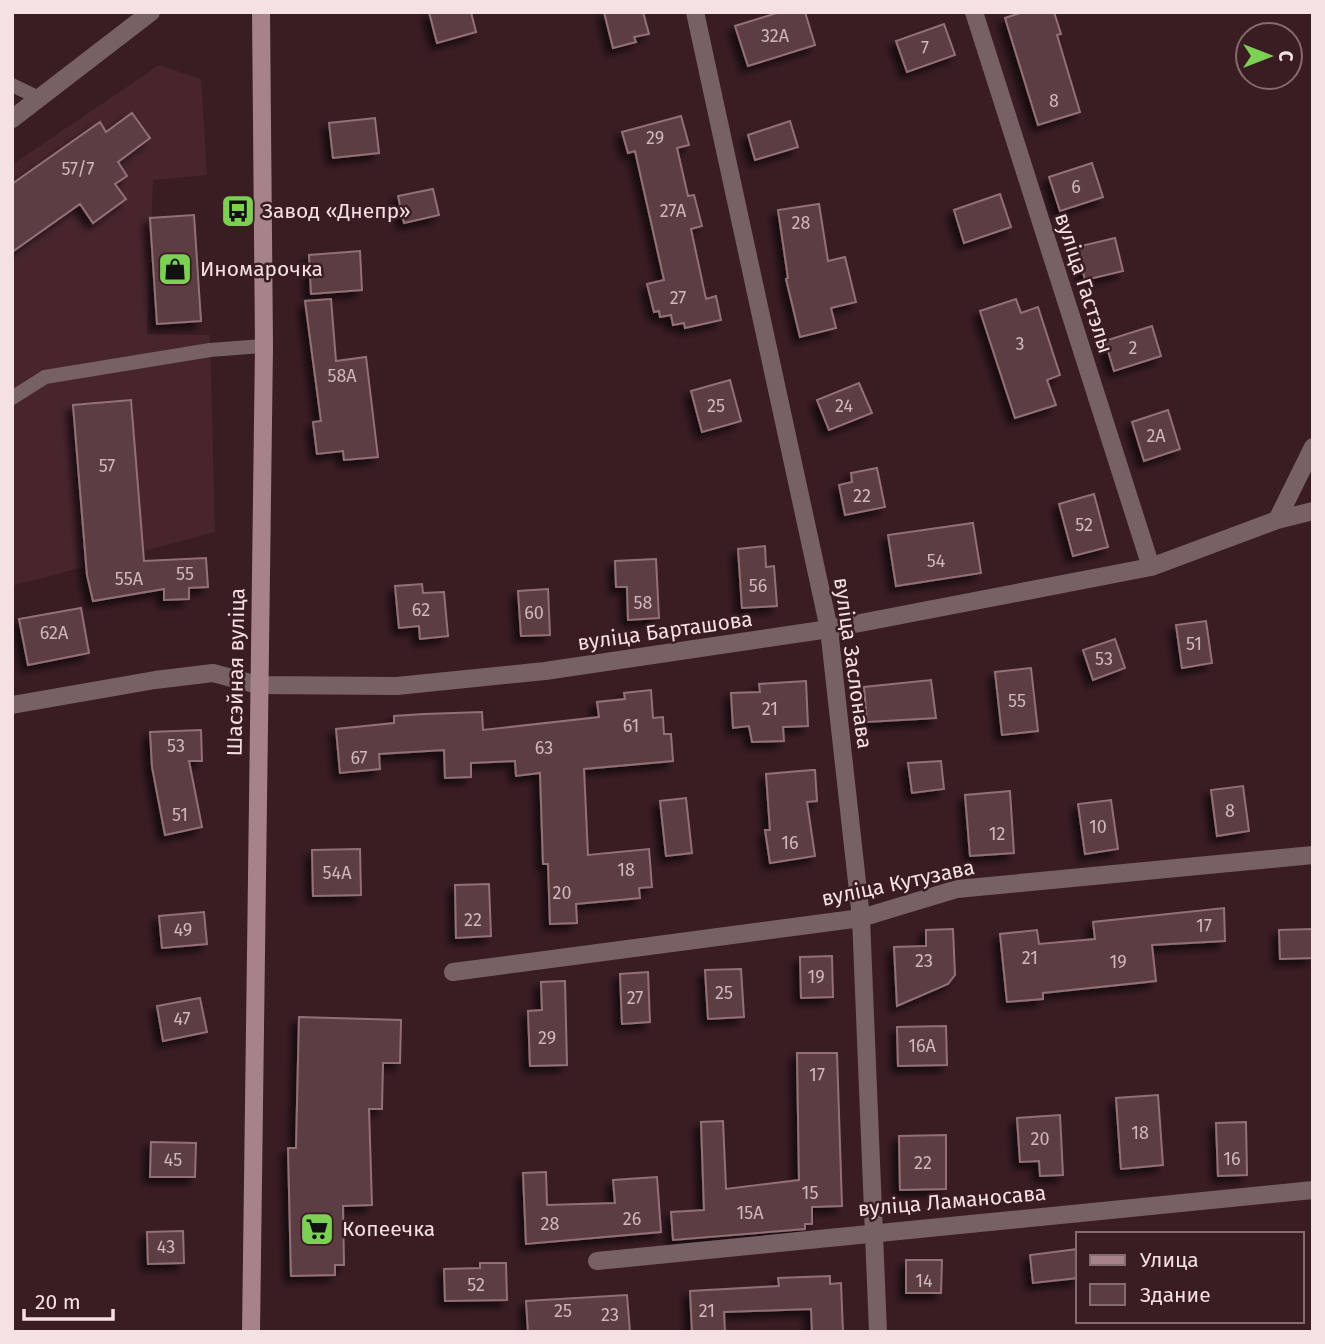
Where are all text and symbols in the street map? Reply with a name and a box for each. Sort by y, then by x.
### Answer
north arrow [1234,21,1304,91]
house number: 32А [761,25,790,47]
house number: 7 [921,37,929,59]
text: С [1274,51,1297,62]
house number: 8 [1049,90,1059,112]
house number: 29 [646,127,664,149]
house number: 57/7 [61,158,95,180]
house number: 6 [1071,176,1081,198]
bus stop icon: Завод «Днепр» [219,192,257,230]
place label: Завод «Днепр» [262,198,411,224]
house number: 27А [660,200,687,222]
street label: вуліца Гастэлы [1049,210,1119,356]
house number: 28 [792,212,810,234]
shop icon: Иномарочка [156,250,194,288]
place label: Иномарочка [200,256,323,282]
house number: 27 [670,287,686,309]
house number: 3 [1016,333,1024,355]
house number: 2 [1129,337,1138,359]
house number: 58А [327,365,357,387]
house number: 25 [707,395,725,417]
house number: 24 [835,395,853,417]
house number: 2А [1146,425,1166,447]
house number: 57 [99,455,115,477]
house number: 22 [853,485,871,507]
house number: 52 [1075,514,1093,536]
house number: 54 [927,550,946,572]
house number: 55 [176,563,194,585]
house number: 55А [115,568,144,590]
house number: 56 [749,575,767,597]
street label: вуліца Заслонава [828,576,878,750]
street label: Шасэйная вуліца [222,588,250,756]
house number: 58 [634,592,653,614]
house number: 62 [412,599,430,621]
house number: 60 [524,602,544,624]
street label: вуліца Барташова [576,606,754,656]
house number: 62А [40,622,69,644]
house number: 51 [1186,633,1202,655]
house number: 53 [1095,648,1113,670]
house number: 55 [1008,690,1026,712]
house number: 21 [762,698,778,720]
house number: 61 [623,715,639,737]
house number: 53 [167,735,185,757]
house number: 63 [535,737,553,759]
house number: 67 [350,747,368,769]
house number: 8 [1225,800,1235,822]
house number: 51 [172,804,188,826]
house number: 10 [1089,816,1107,838]
house number: 12 [989,823,1005,845]
house number: 16 [781,832,799,854]
street label: вуліца Кутузава [819,854,977,912]
house number: 18 [617,859,635,881]
house number: 54А [323,862,352,884]
house number: 20 [553,882,571,904]
house number: 22 [464,909,482,931]
house number: 17 [1196,915,1212,937]
house number: 49 [174,919,192,941]
house number: 21 [1022,947,1038,969]
house number: 23 [915,950,933,972]
house number: 19 [1109,951,1127,973]
house number: 19 [807,966,825,988]
house number: 25 [715,982,733,1004]
house number: 27 [627,987,643,1009]
house number: 47 [173,1008,191,1030]
house number: 29 [538,1027,556,1049]
house number: 16А [908,1035,937,1057]
house number: 17 [809,1064,825,1086]
house number: 18 [1131,1122,1149,1144]
house number: 20 [1031,1128,1049,1150]
house number: 16 [1223,1148,1241,1170]
house number: 45 [164,1149,182,1171]
house number: 22 [914,1152,932,1174]
street label: вуліца Ламаносава [857,1180,1047,1222]
house number: 15 [802,1182,818,1204]
house number: 15А [736,1202,764,1224]
house number: 26 [623,1208,641,1230]
supermarket icon: Копеечка [298,1210,336,1248]
house number: 28 [541,1213,559,1235]
place label: Копеечка [342,1216,435,1242]
legend [1076,1232,1304,1323]
house number: 43 [157,1236,175,1258]
text: Улица [1140,1247,1199,1273]
house number: 14 [915,1270,933,1292]
house number: 52 [467,1274,485,1296]
scale bar [24,1278,114,1322]
text: Здание [1140,1282,1211,1308]
text: 20 m [35,1289,81,1315]
house number: 25 [554,1300,572,1322]
house number: 21 [699,1300,715,1322]
house number: 23 [601,1304,619,1326]

